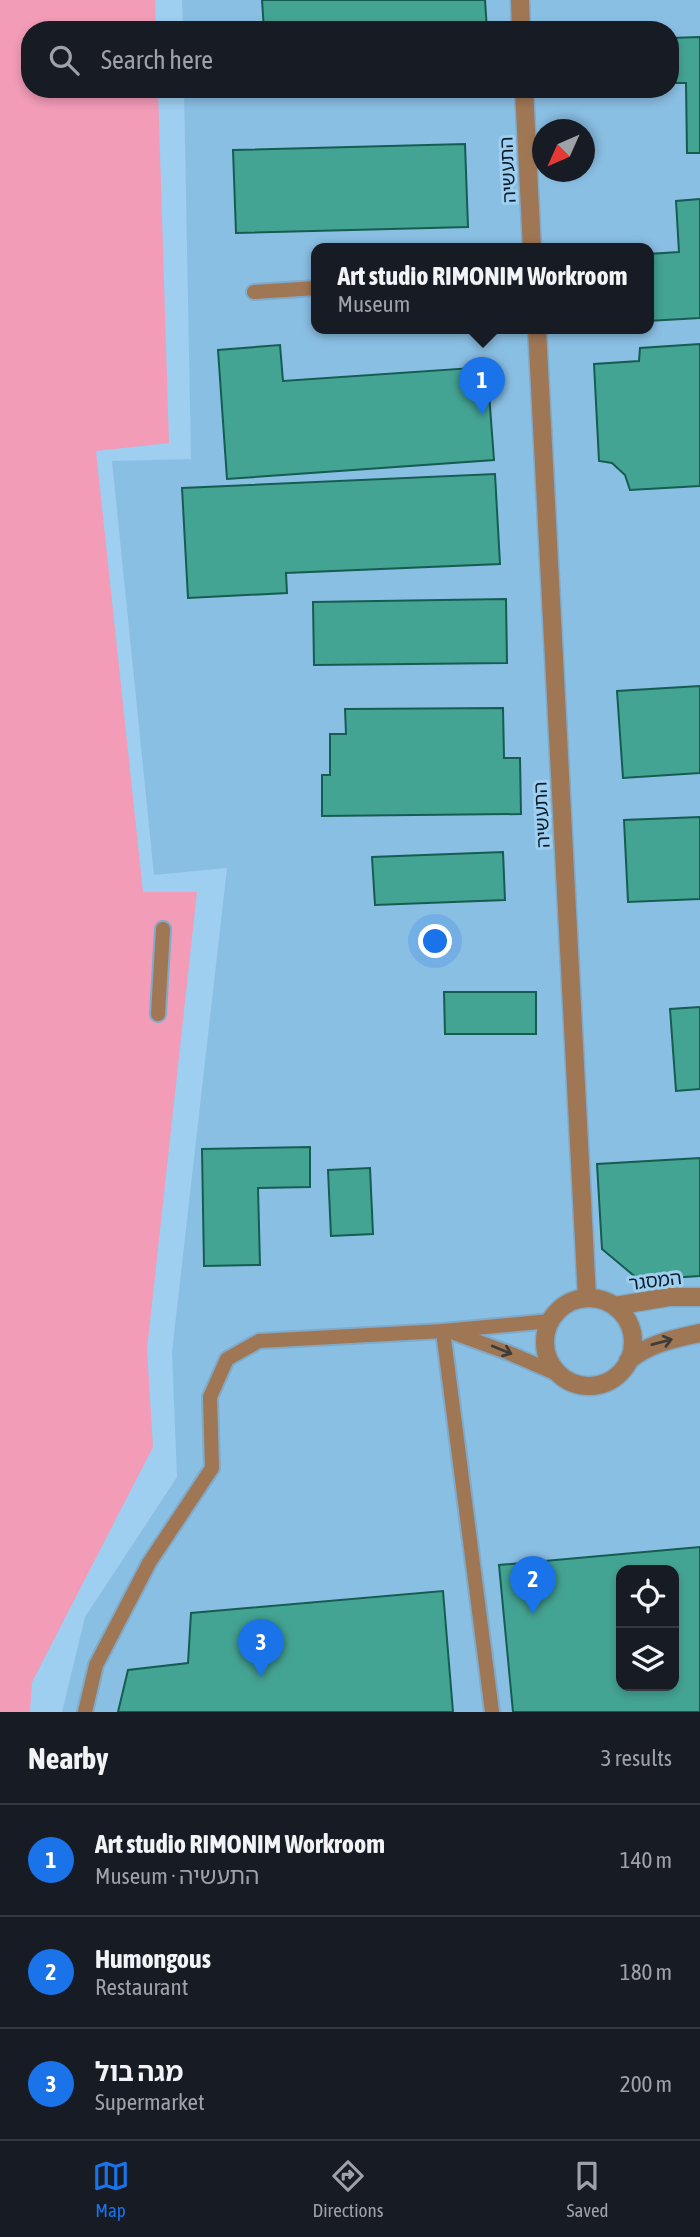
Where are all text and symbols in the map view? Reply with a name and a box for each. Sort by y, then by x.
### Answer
search box [21,21,679,98]
icon: search [45,41,83,79]
text: Search here [101,45,213,75]
north arrow [532,119,595,182]
street label: התעשיה [494,136,520,204]
popup [311,243,654,334]
text: Art studio RIMONIM Workroom [338,261,627,291]
text: Museum [338,291,410,317]
pin: 1 [459,357,505,415]
street label: התעשיה [528,781,554,849]
your location [418,924,452,958]
street label: המסגר [627,1266,683,1294]
one-way arrow [651,1335,673,1348]
one-way arrow [491,1345,513,1358]
pin: 2 [510,1556,556,1614]
map controls [616,1565,679,1691]
button: locate [616,1565,679,1628]
pin: 3 [238,1619,284,1677]
button: layers [616,1628,679,1691]
text: Nearby [28,1741,108,1775]
text: 3 results [601,1745,672,1771]
text: Art studio RIMONIM Workroom [95,1829,385,1859]
text: 1 [46,1847,56,1873]
text: 140 m [620,1847,672,1873]
text: Museum · התעשיה [95,1863,259,1889]
text: Humongous [95,1944,211,1974]
text: 2 [46,1959,56,1985]
text: 180 m [620,1959,672,1985]
text: Restaurant [95,1974,188,2000]
text: מגה בול [95,2057,183,2087]
text: 3 [46,2071,56,2097]
text: 200 m [620,2071,672,2097]
text: Supermarket [95,2089,205,2115]
tab: Map [92,2157,130,2221]
tab: Directions [313,2157,383,2221]
tab: Saved [566,2157,608,2221]

